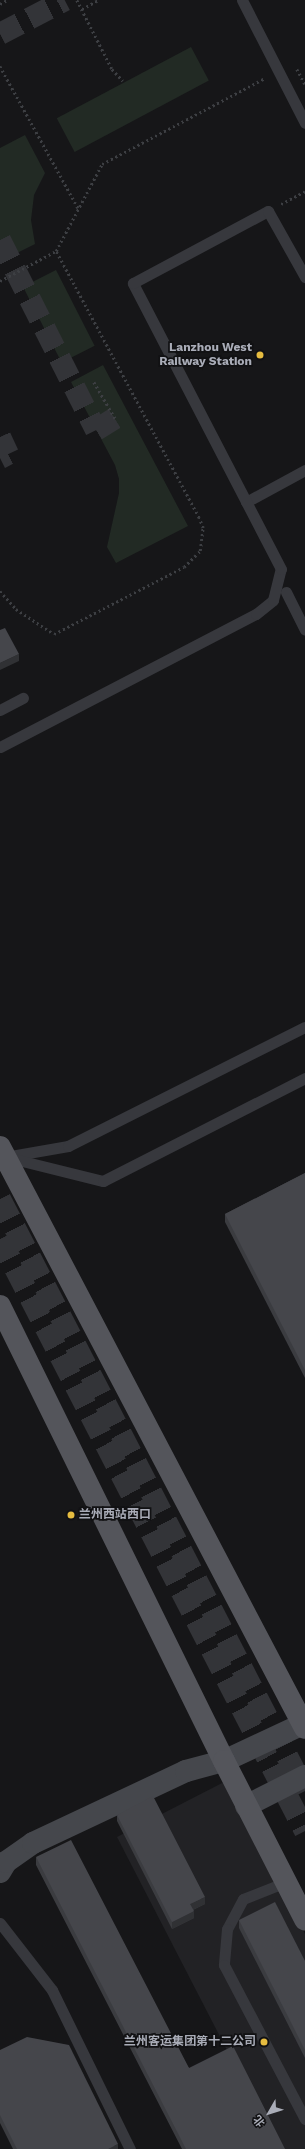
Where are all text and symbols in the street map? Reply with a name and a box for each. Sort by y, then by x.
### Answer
place label: Lanzhou West Railway Station [159,341,252,369]
marker: Lanzhou West Railway Station [255,350,265,360]
place label: 兰州西站西口 [79,1508,151,1522]
marker: 兰州西站西口 [66,1510,76,1520]
place label: 兰州客运集团第十二公司 [124,2035,256,2049]
marker: 兰州客运集团第十二公司 [259,2037,269,2047]
north arrow [249,2093,289,2133]
text: 北 [251,2113,268,2129]

